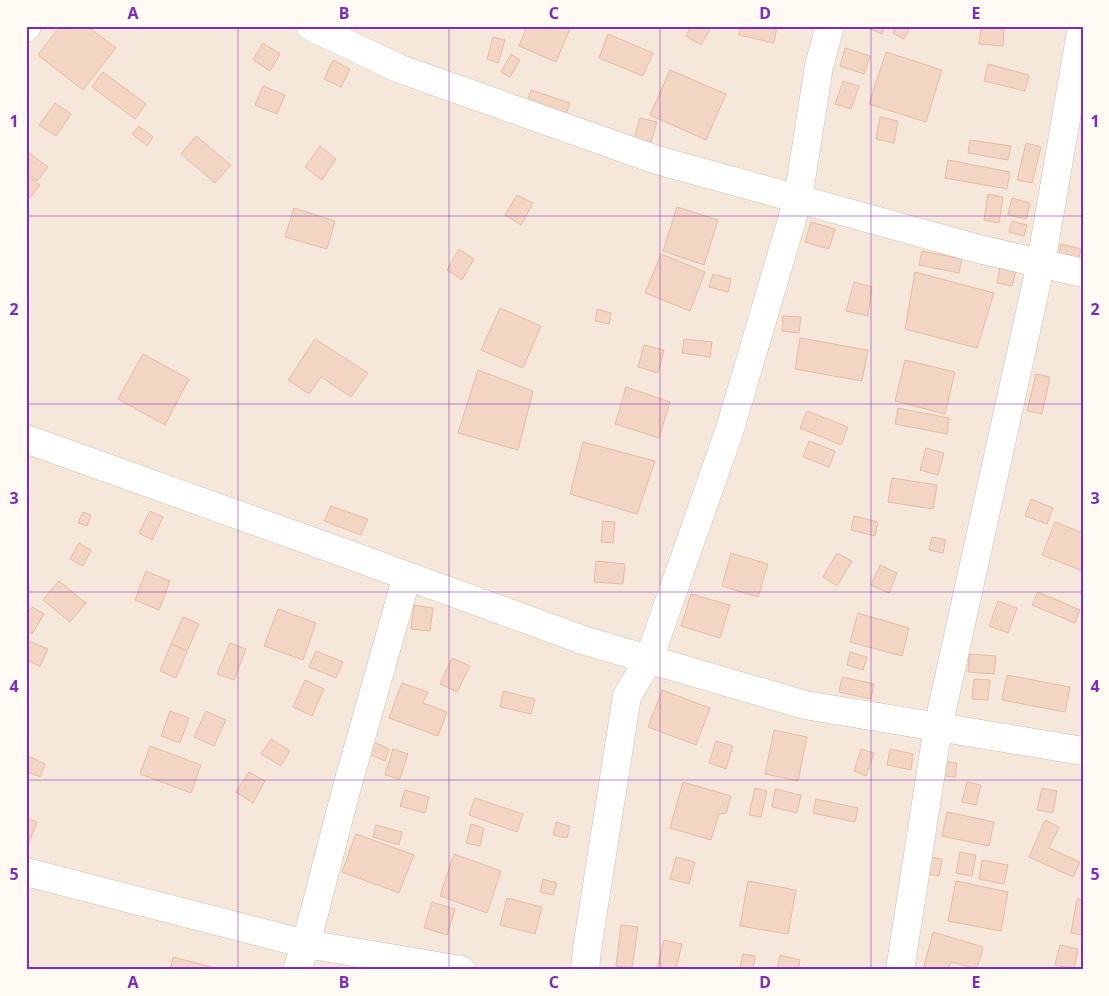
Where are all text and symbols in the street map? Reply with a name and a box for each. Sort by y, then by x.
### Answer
text: A [127,2,139,24]
text: B [339,2,349,24]
text: C [549,2,559,24]
text: D [759,2,771,24]
text: E [972,2,981,24]
text: 1 [9,110,19,132]
text: 1 [1090,110,1100,132]
text: 2 [9,298,19,320]
text: 2 [1090,298,1100,320]
text: 3 [9,487,19,509]
text: 3 [1090,487,1100,509]
text: 4 [9,675,19,697]
text: 4 [1090,675,1100,697]
text: 5 [9,863,19,885]
text: 5 [1090,863,1100,885]
text: A [127,971,139,993]
text: B [339,971,349,993]
text: C [549,971,559,993]
text: D [759,971,771,993]
text: E [972,971,981,993]

